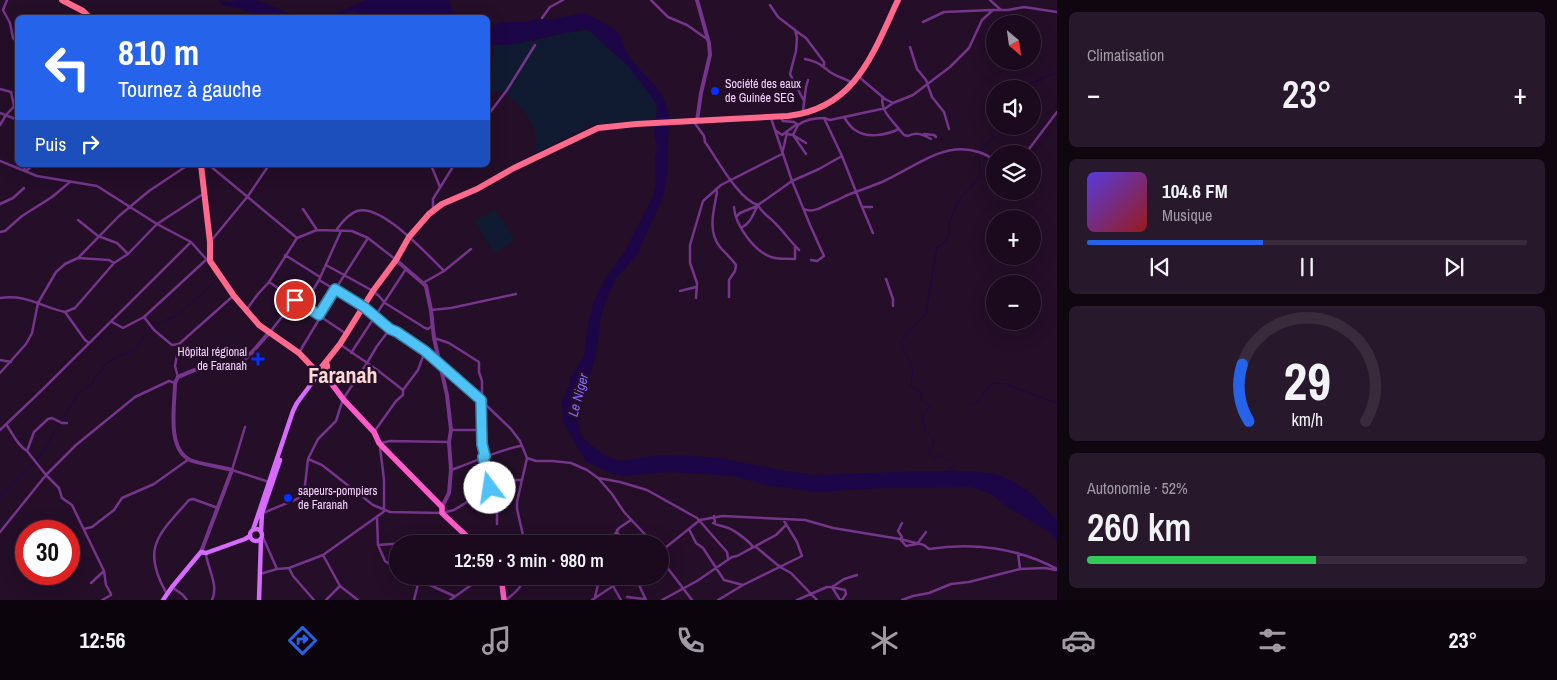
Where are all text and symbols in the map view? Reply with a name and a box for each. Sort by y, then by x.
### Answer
north arrow [986,15,1041,70]
map controls [986,15,1041,330]
text: 810 m [118,29,199,76]
icon: left [35,35,100,100]
text: Climatisation [1087,44,1164,66]
text: 23° [1282,69,1332,120]
text: Tournez à gauche [118,74,261,104]
text: − [1087,75,1100,113]
text: + [1514,75,1527,113]
place label: Société des eaux de Guinée SEG [725,76,801,106]
button: sound [986,80,1041,135]
marker: Société des eaux de Guinée SEG [709,85,721,97]
icon: right [76,130,104,158]
text: Puis [35,131,66,157]
button: layers [986,145,1041,200]
text: 104.6 FM [1162,178,1228,204]
text: Musique [1162,204,1212,226]
button: + [986,210,1041,265]
icon: previous [1146,253,1174,281]
icon: pause [1293,253,1321,281]
icon: next [1440,253,1468,281]
button: − [986,275,1041,330]
pin [274,279,316,321]
icon: arrive [281,286,309,314]
place label: Hôpital régional de Faranah [178,344,247,374]
text: 29 [1283,346,1331,416]
marker: Hôpital régional de Faranah [251,352,265,366]
district label: Faranah [308,360,378,390]
water label: Le Niger [564,370,593,419]
text: km/h [1291,408,1323,432]
position arrow [463,461,515,513]
text: Autonomie · 52% [1087,477,1188,499]
place label: sapeurs-pompiers de Faranah [298,483,377,513]
marker: sapeurs-pompiers de Faranah [282,492,294,504]
text: 260 km [1087,502,1191,553]
speed limit sign: 30 [15,520,80,585]
text: 12:59 · 3 min · 980 m [454,547,604,573]
icon: directions [285,623,320,658]
icon: music [479,623,514,658]
icon: phone [673,623,708,658]
icon: climate [867,623,902,658]
icon: car [1061,623,1096,658]
icon: filters [1255,623,1290,658]
text: 12:56 [79,625,126,655]
text: 23° [1449,625,1477,655]

